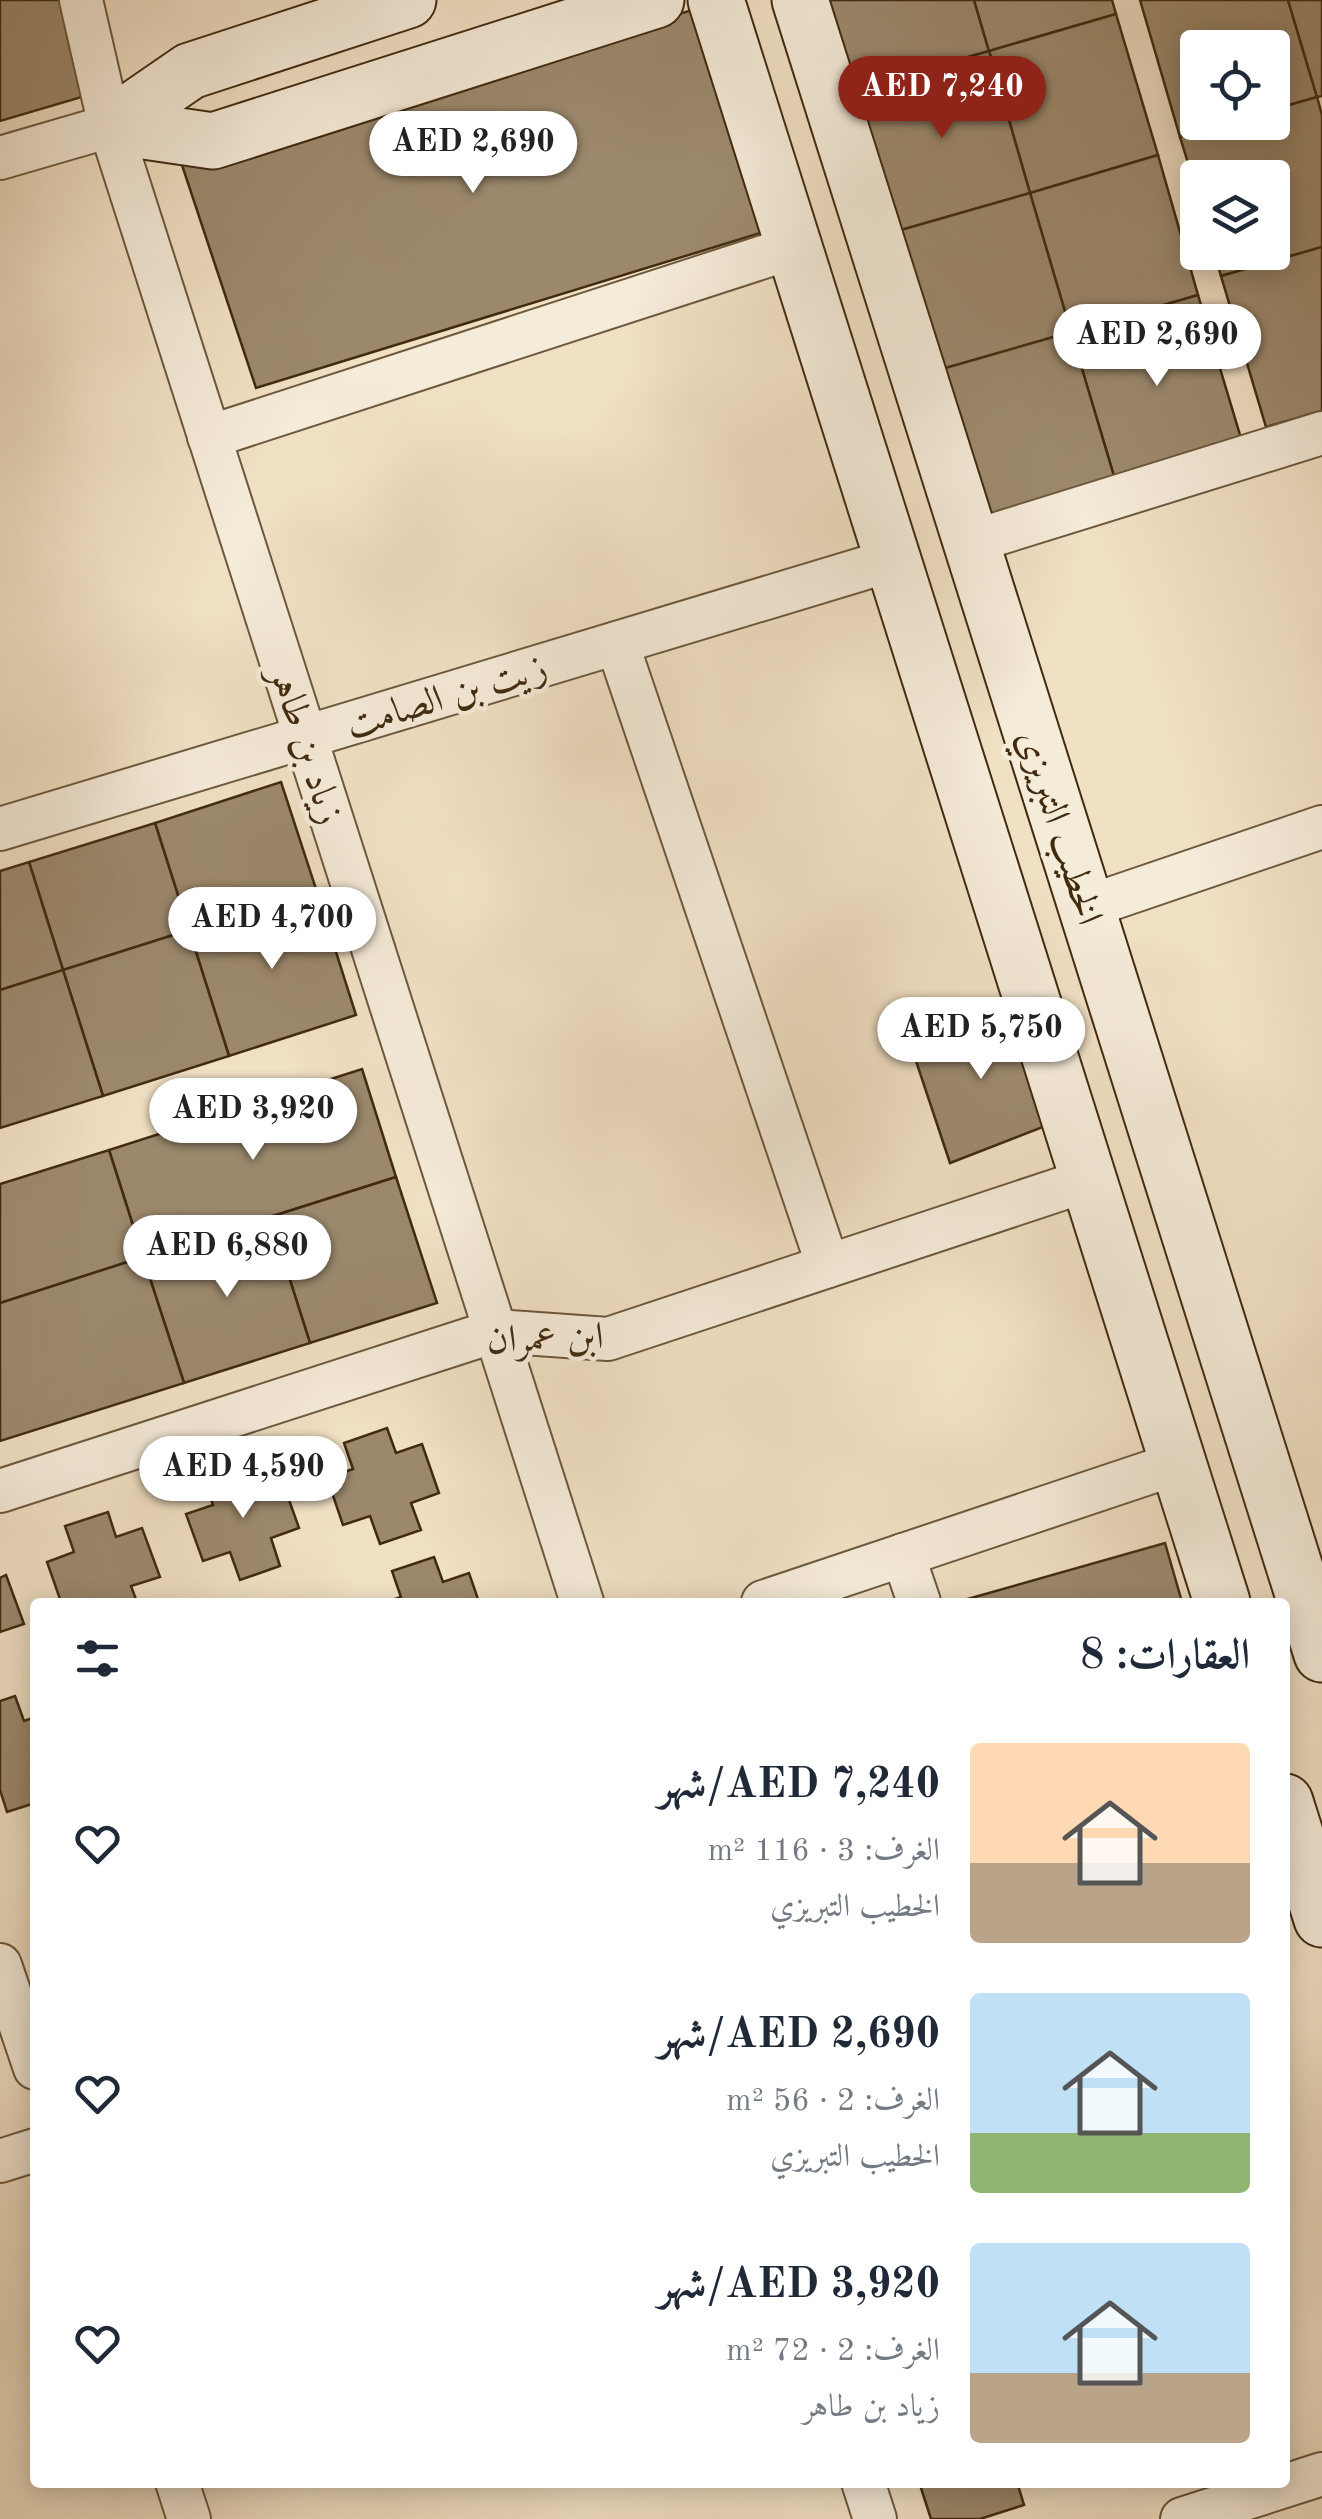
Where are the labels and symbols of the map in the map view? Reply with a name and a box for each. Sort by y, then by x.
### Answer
pin: AED 7,240 [828,56,1056,141]
pin: AED 2,690 [359,111,587,196]
pin: AED 2,690 [1043,304,1271,389]
street label: زيت بن الصامت [342,649,552,748]
street label: زياد بن طاهر [259,659,348,830]
street label: الخطيب التبريزي [1000,726,1107,933]
pin: AED 4,700 [158,887,386,972]
pin: AED 5,750 [867,997,1095,1082]
pin: AED 3,920 [139,1078,367,1163]
pin: AED 6,880 [113,1215,341,1300]
street label: ابن عمران [486,1319,604,1363]
pin: AED 4,590 [129,1436,357,1521]

